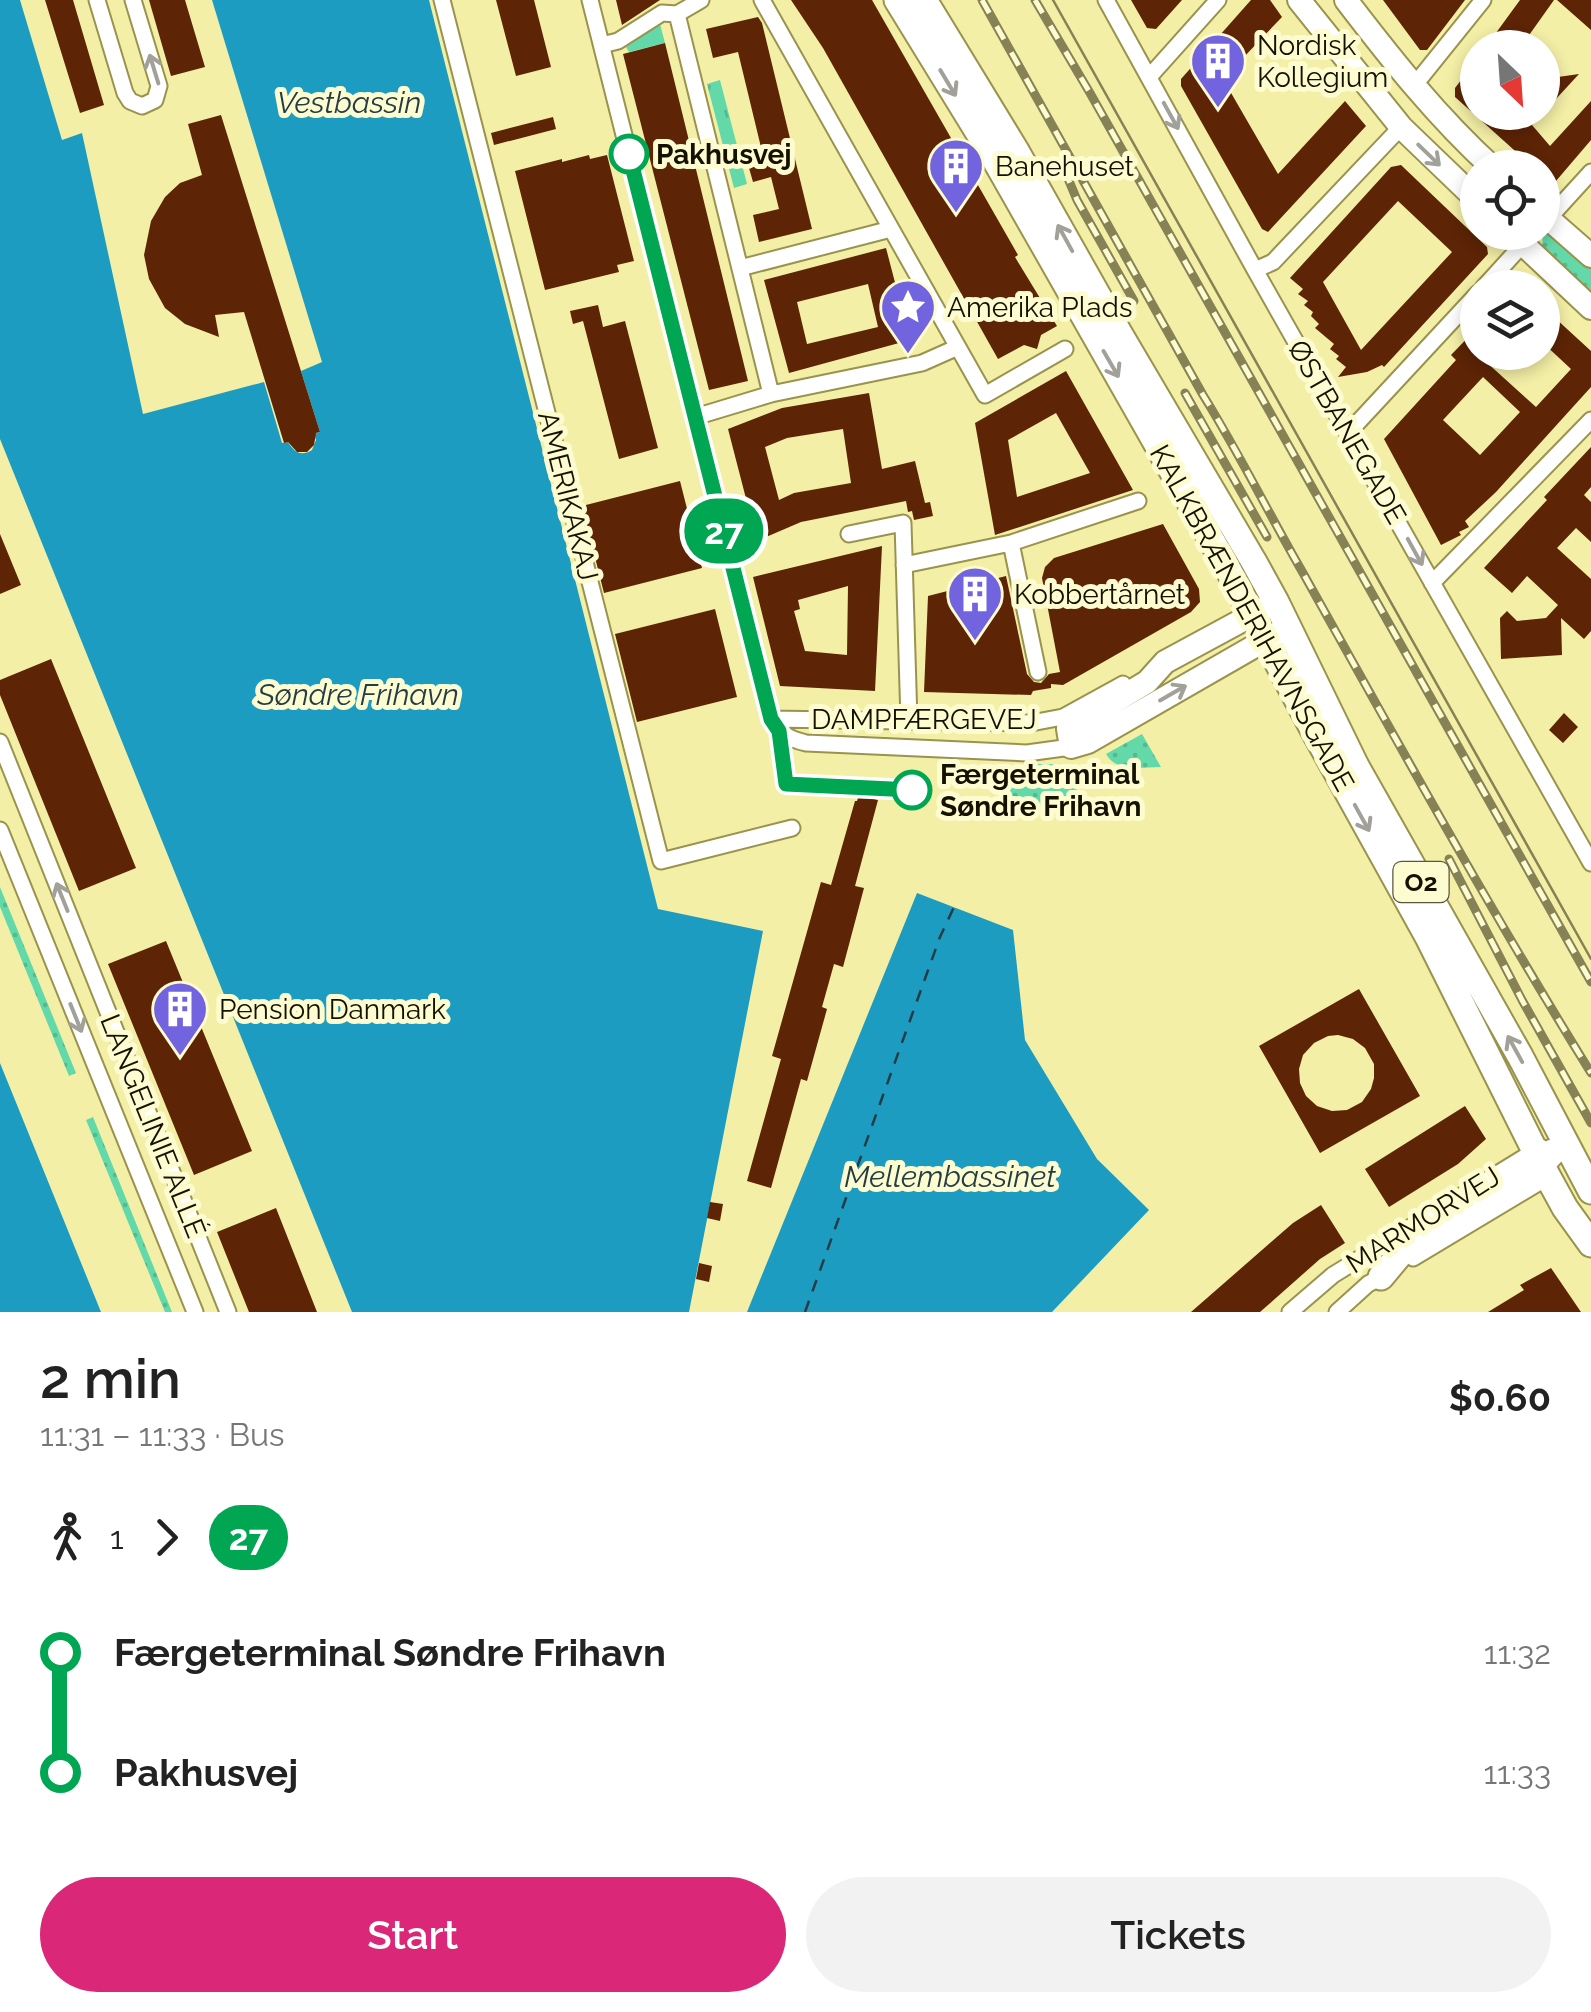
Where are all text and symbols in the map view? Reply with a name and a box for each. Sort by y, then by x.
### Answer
place label: Nordisk Kollegium [1257,29,1388,94]
north arrow [1460,30,1560,130]
map controls [1460,30,1560,370]
building icon: Nordisk Kollegium [1188,31,1248,110]
one-way arrow [144,54,162,85]
one-way arrow [938,68,958,97]
water label: Vestbassin [277,85,421,120]
one-way arrow [1162,100,1181,130]
marker: Pakhusvej [610,135,648,173]
building icon: Banehuset [926,136,986,215]
place label: Pakhusvej [656,138,792,171]
one-way arrow [1417,143,1441,167]
place label: Banehuset [995,150,1134,183]
button: locate [1460,150,1560,250]
one-way arrow [1055,224,1075,254]
button: layers [1460,270,1560,370]
place icon: Amerika Plads [878,277,938,356]
place label: Amerika Plads [947,291,1132,324]
street label: ØSTBANEGADE [1281,334,1413,530]
one-way arrow [1102,349,1122,378]
street label: AMERIKAKAJ [531,408,605,584]
street label: KALKBRÆNDERIHAVNSGADE [1143,439,1361,797]
line badge: 27 [679,498,769,564]
text: 27 [704,511,744,552]
one-way arrow [1405,537,1425,566]
building icon: Kobbertårnet [945,564,1005,643]
place label: Kobbertårnet [1014,578,1186,611]
water label: Søndre Frihavn [256,677,459,712]
one-way arrow [1158,683,1187,703]
street label: DAMPFÆRGEVEJ [811,703,1037,736]
place label: Færgeterminal Søndre Frihavn [940,758,1141,823]
marker: Færgeterminal Søndre Frihavn [893,771,931,809]
one-way arrow [1352,803,1372,832]
road number: O2 [1394,862,1448,902]
one-way arrow [51,882,69,912]
building icon: Pension Danmark [150,979,210,1058]
place label: Pension Danmark [219,993,446,1026]
one-way arrow [69,1002,87,1033]
street label: LANGELINIE ALLÉ [93,1010,213,1242]
one-way arrow [1505,1034,1525,1064]
water label: Mellembassinet [844,1159,1056,1194]
street label: MARMORVEJ [1340,1160,1506,1280]
text: 2 min [40,1346,181,1411]
text: $0.60 [1449,1375,1551,1420]
text: 11:31 – 11:33 · Bus [40,1416,284,1453]
icon: walk [40,1510,95,1565]
icon: forward [139,1510,194,1565]
text: 27 [229,1517,268,1558]
text: 1 [110,1519,124,1556]
text: Færgeterminal Søndre Frihavn [114,1630,666,1675]
text: 11:32 [1484,1634,1551,1671]
text: Pakhusvej [114,1750,298,1795]
text: 11:33 [1483,1754,1551,1791]
button: Start [40,1877,786,1992]
button: Tickets [806,1877,1551,1992]

